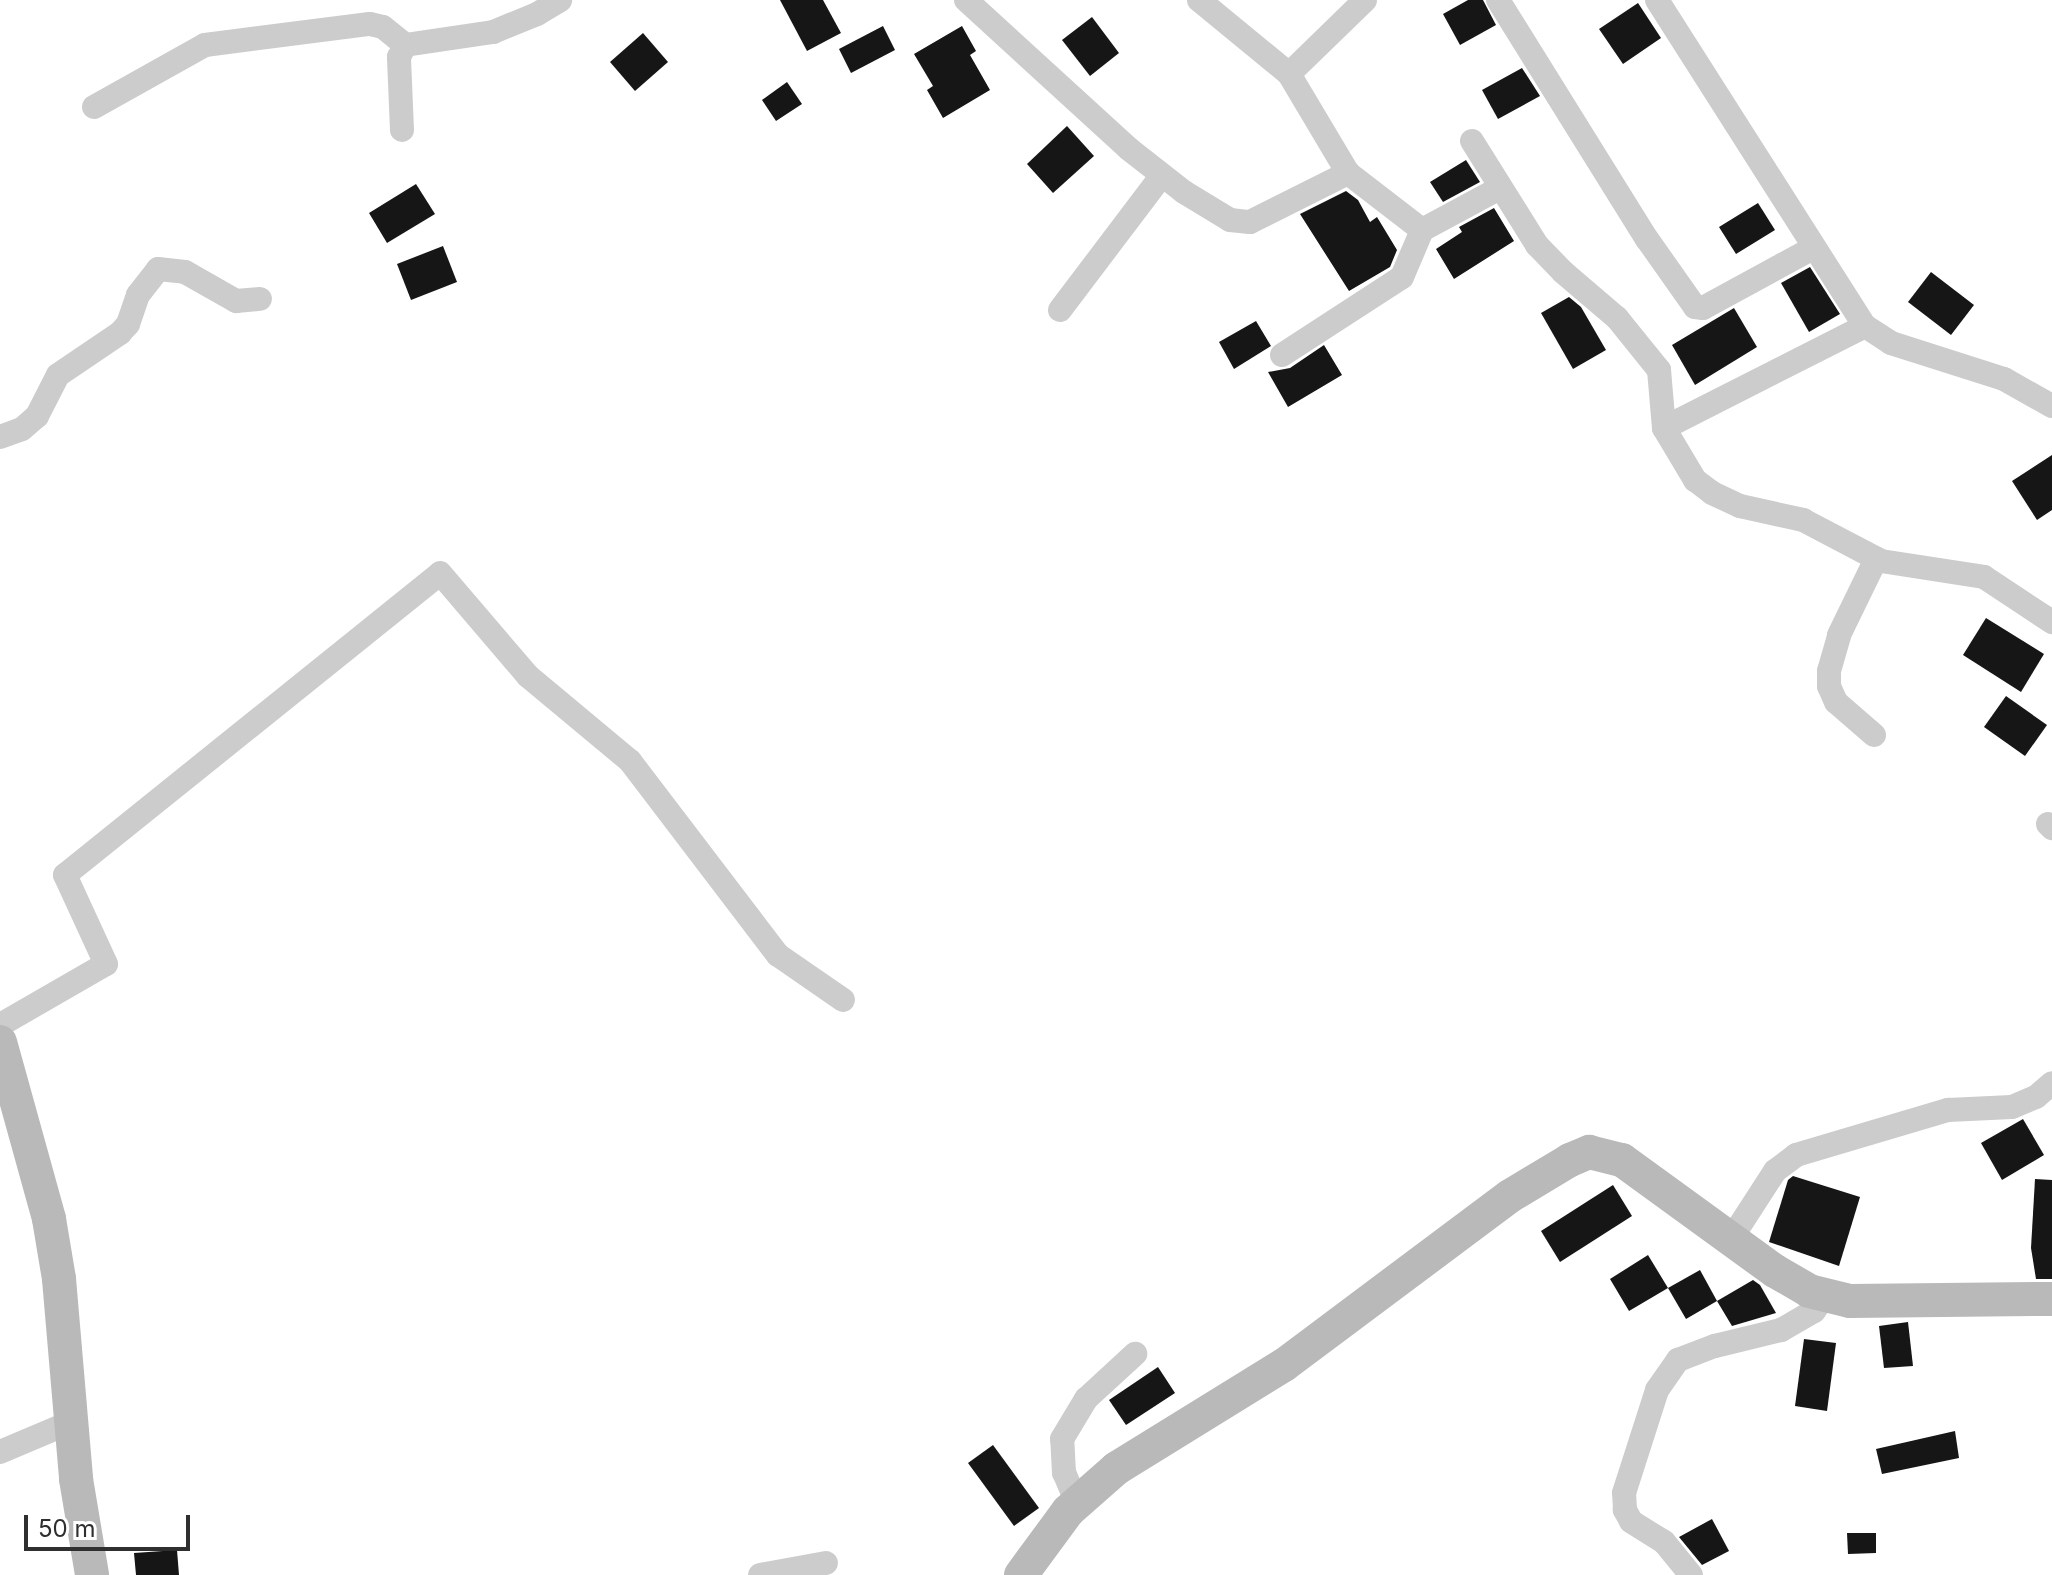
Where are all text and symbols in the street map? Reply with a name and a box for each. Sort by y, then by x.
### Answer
scale bar [28,1499,194,1549]
text: 50 m [38,1514,96,1543]

